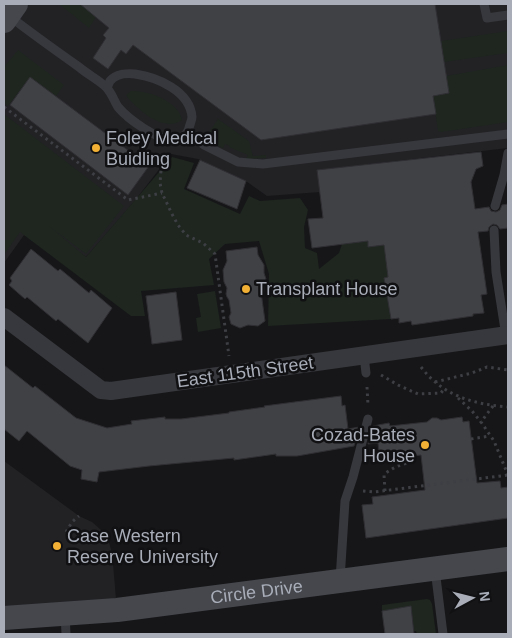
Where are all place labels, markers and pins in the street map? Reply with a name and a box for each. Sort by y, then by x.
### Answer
place label: Foley Medical Buidling [106,128,217,169]
marker: Foley Medical Buidling [90,142,102,154]
place label: Transplant House [256,279,397,299]
marker: Transplant House [240,283,252,295]
place label: Cozad-Bates House [311,425,415,466]
marker: Cozad-Bates House [419,439,431,451]
place label: Case Western Reserve University [67,526,218,567]
marker: Case Western Reserve University [51,540,63,552]

